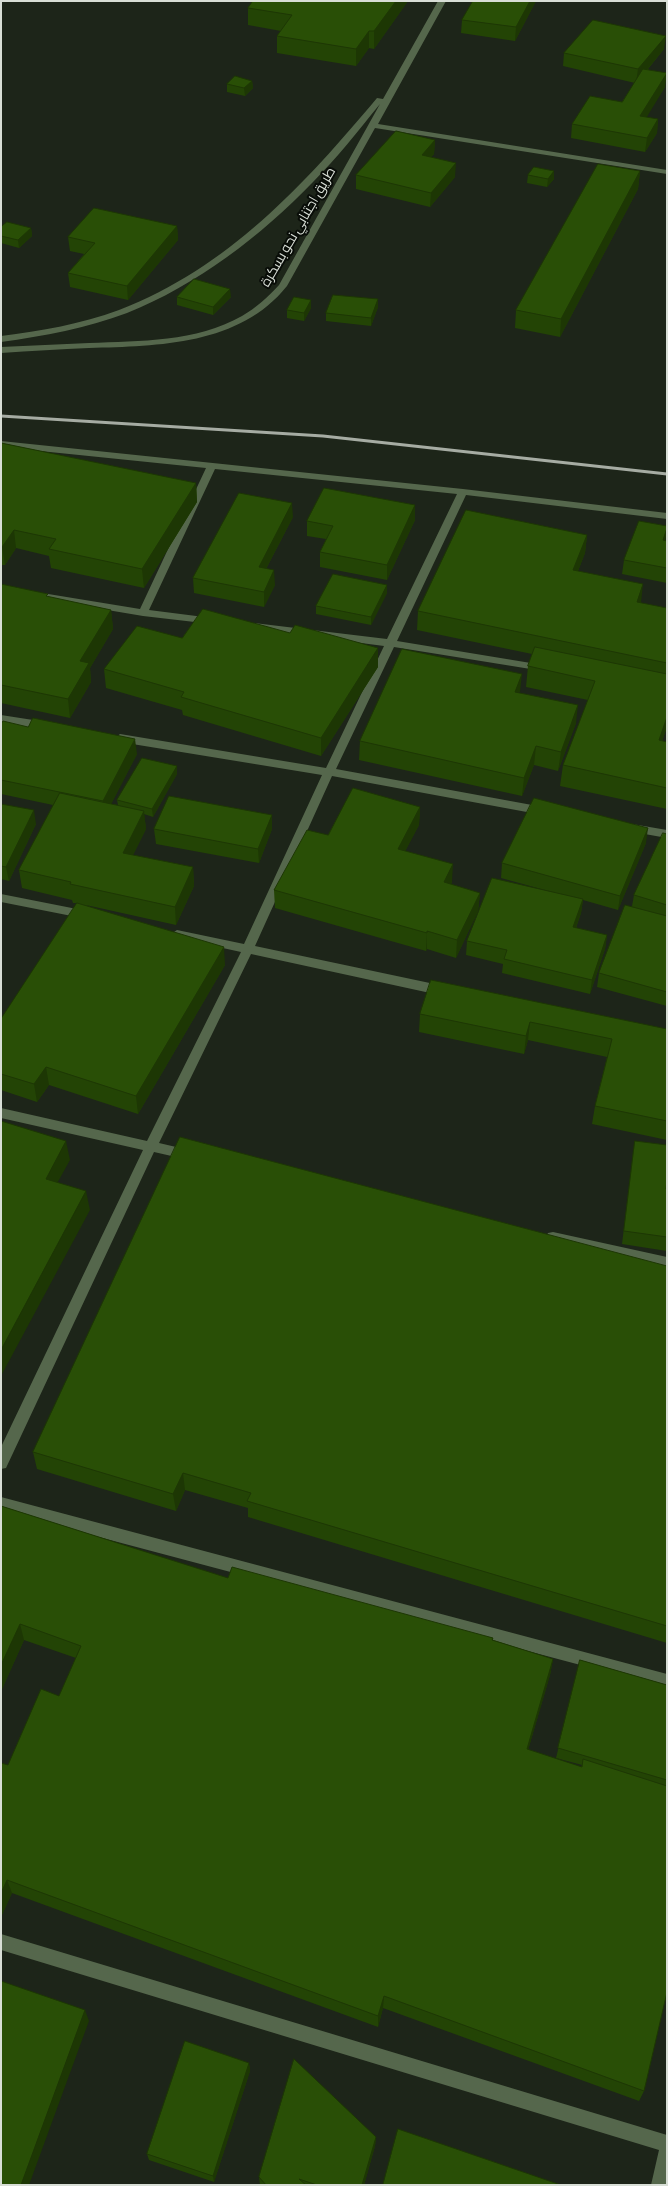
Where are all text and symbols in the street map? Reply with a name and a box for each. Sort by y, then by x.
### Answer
street label: طريق اجتنابي نحو بسكرة [257,164,339,290]

